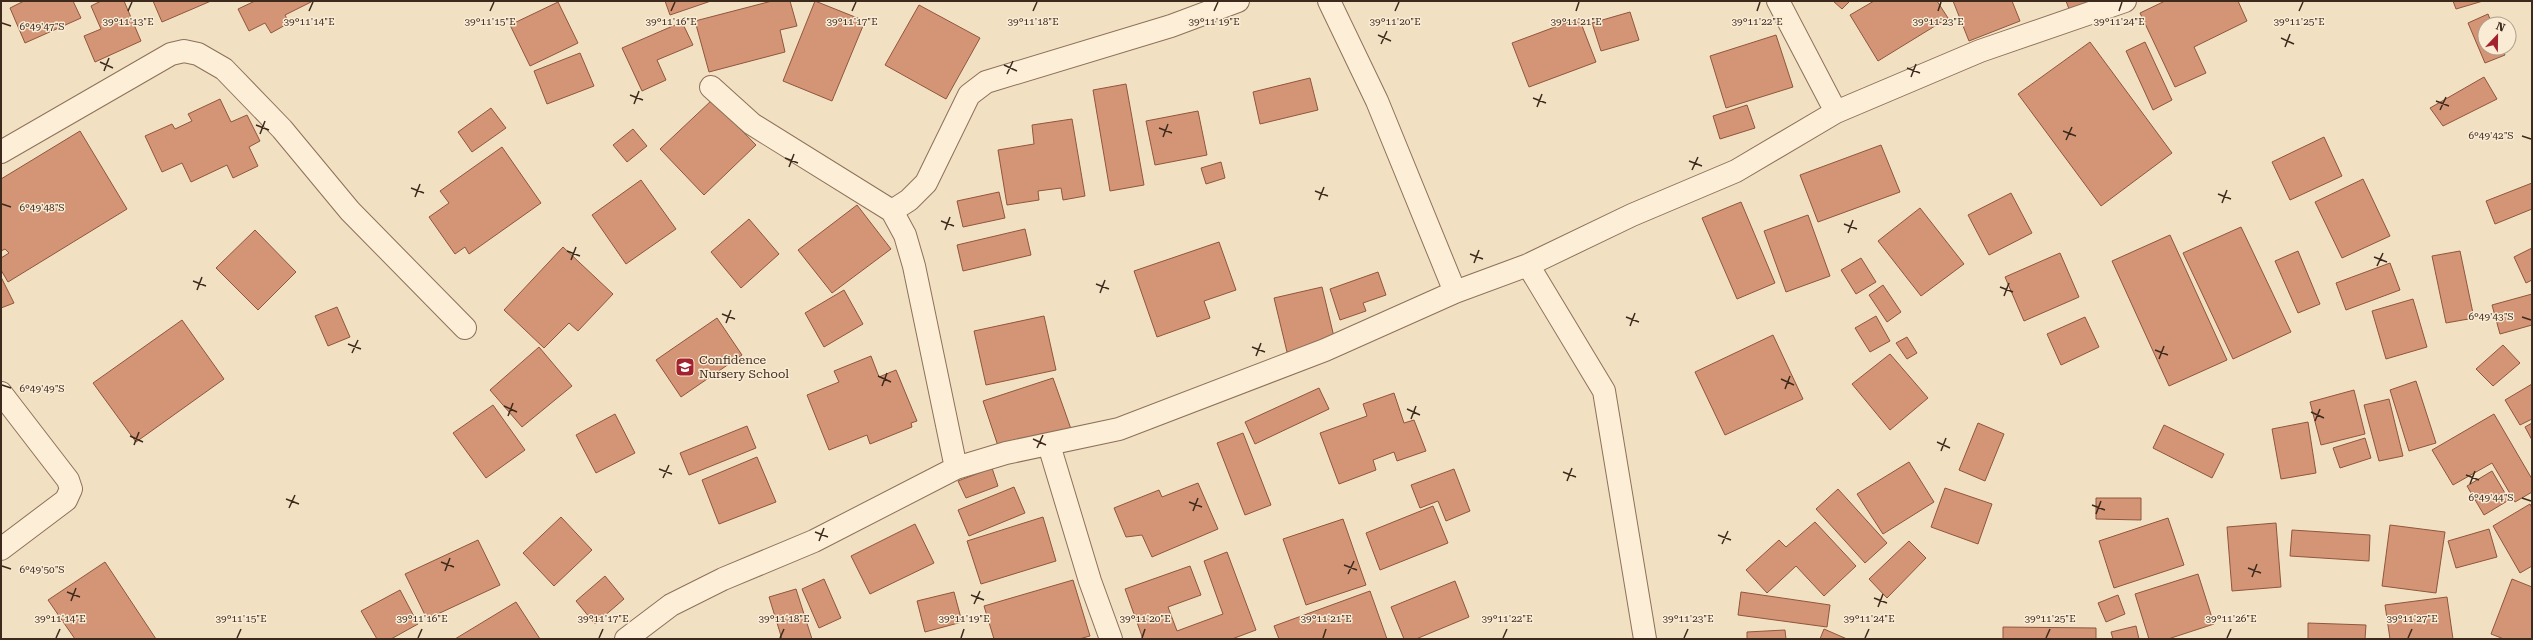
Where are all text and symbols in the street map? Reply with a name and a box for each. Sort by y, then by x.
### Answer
text: 39°11'13"E [102,16,154,27]
text: 39°11'14"E [283,16,335,27]
text: 39°11'15"E [464,16,516,27]
text: 39°11'16"E [645,16,697,27]
text: 39°11'17"E [826,16,878,27]
text: 39°11'18"E [1007,16,1059,27]
text: 39°11'19"E [1188,16,1240,27]
text: 39°11'20"E [1369,16,1421,27]
text: 39°11'21"E [1550,16,1602,27]
text: 39°11'22"E [1731,16,1783,27]
text: 39°11'23"E [1912,16,1964,27]
text: 39°11'24"E [2093,16,2145,27]
text: 39°11'25"E [2273,16,2325,27]
north arrow [2477,16,2517,56]
text: N [2494,20,2507,35]
text: 6°49'47"S [19,21,65,32]
text: 6°49'42"S [2468,130,2514,141]
text: 6°49'48"S [19,202,65,213]
text: 6°49'43"S [2468,311,2514,322]
place label: Confidence Nursery School [699,353,789,381]
school or university icon: Confidence Nursery School [674,356,696,378]
text: 6°49'49"S [19,383,65,394]
text: 6°49'44"S [2468,492,2514,503]
text: 6°49'50"S [19,564,65,575]
text: 39°11'14"E [34,613,86,624]
text: 39°11'15"E [215,613,267,624]
text: 39°11'16"E [396,613,448,624]
text: 39°11'17"E [577,613,629,624]
text: 39°11'18"E [758,613,810,624]
text: 39°11'19"E [938,613,990,624]
text: 39°11'20"E [1119,613,1171,624]
text: 39°11'21"E [1300,613,1352,624]
text: 39°11'22"E [1481,613,1533,624]
text: 39°11'23"E [1662,613,1714,624]
text: 39°11'24"E [1843,613,1895,624]
text: 39°11'25"E [2024,613,2076,624]
text: 39°11'26"E [2205,613,2257,624]
text: 39°11'27"E [2386,613,2438,624]

